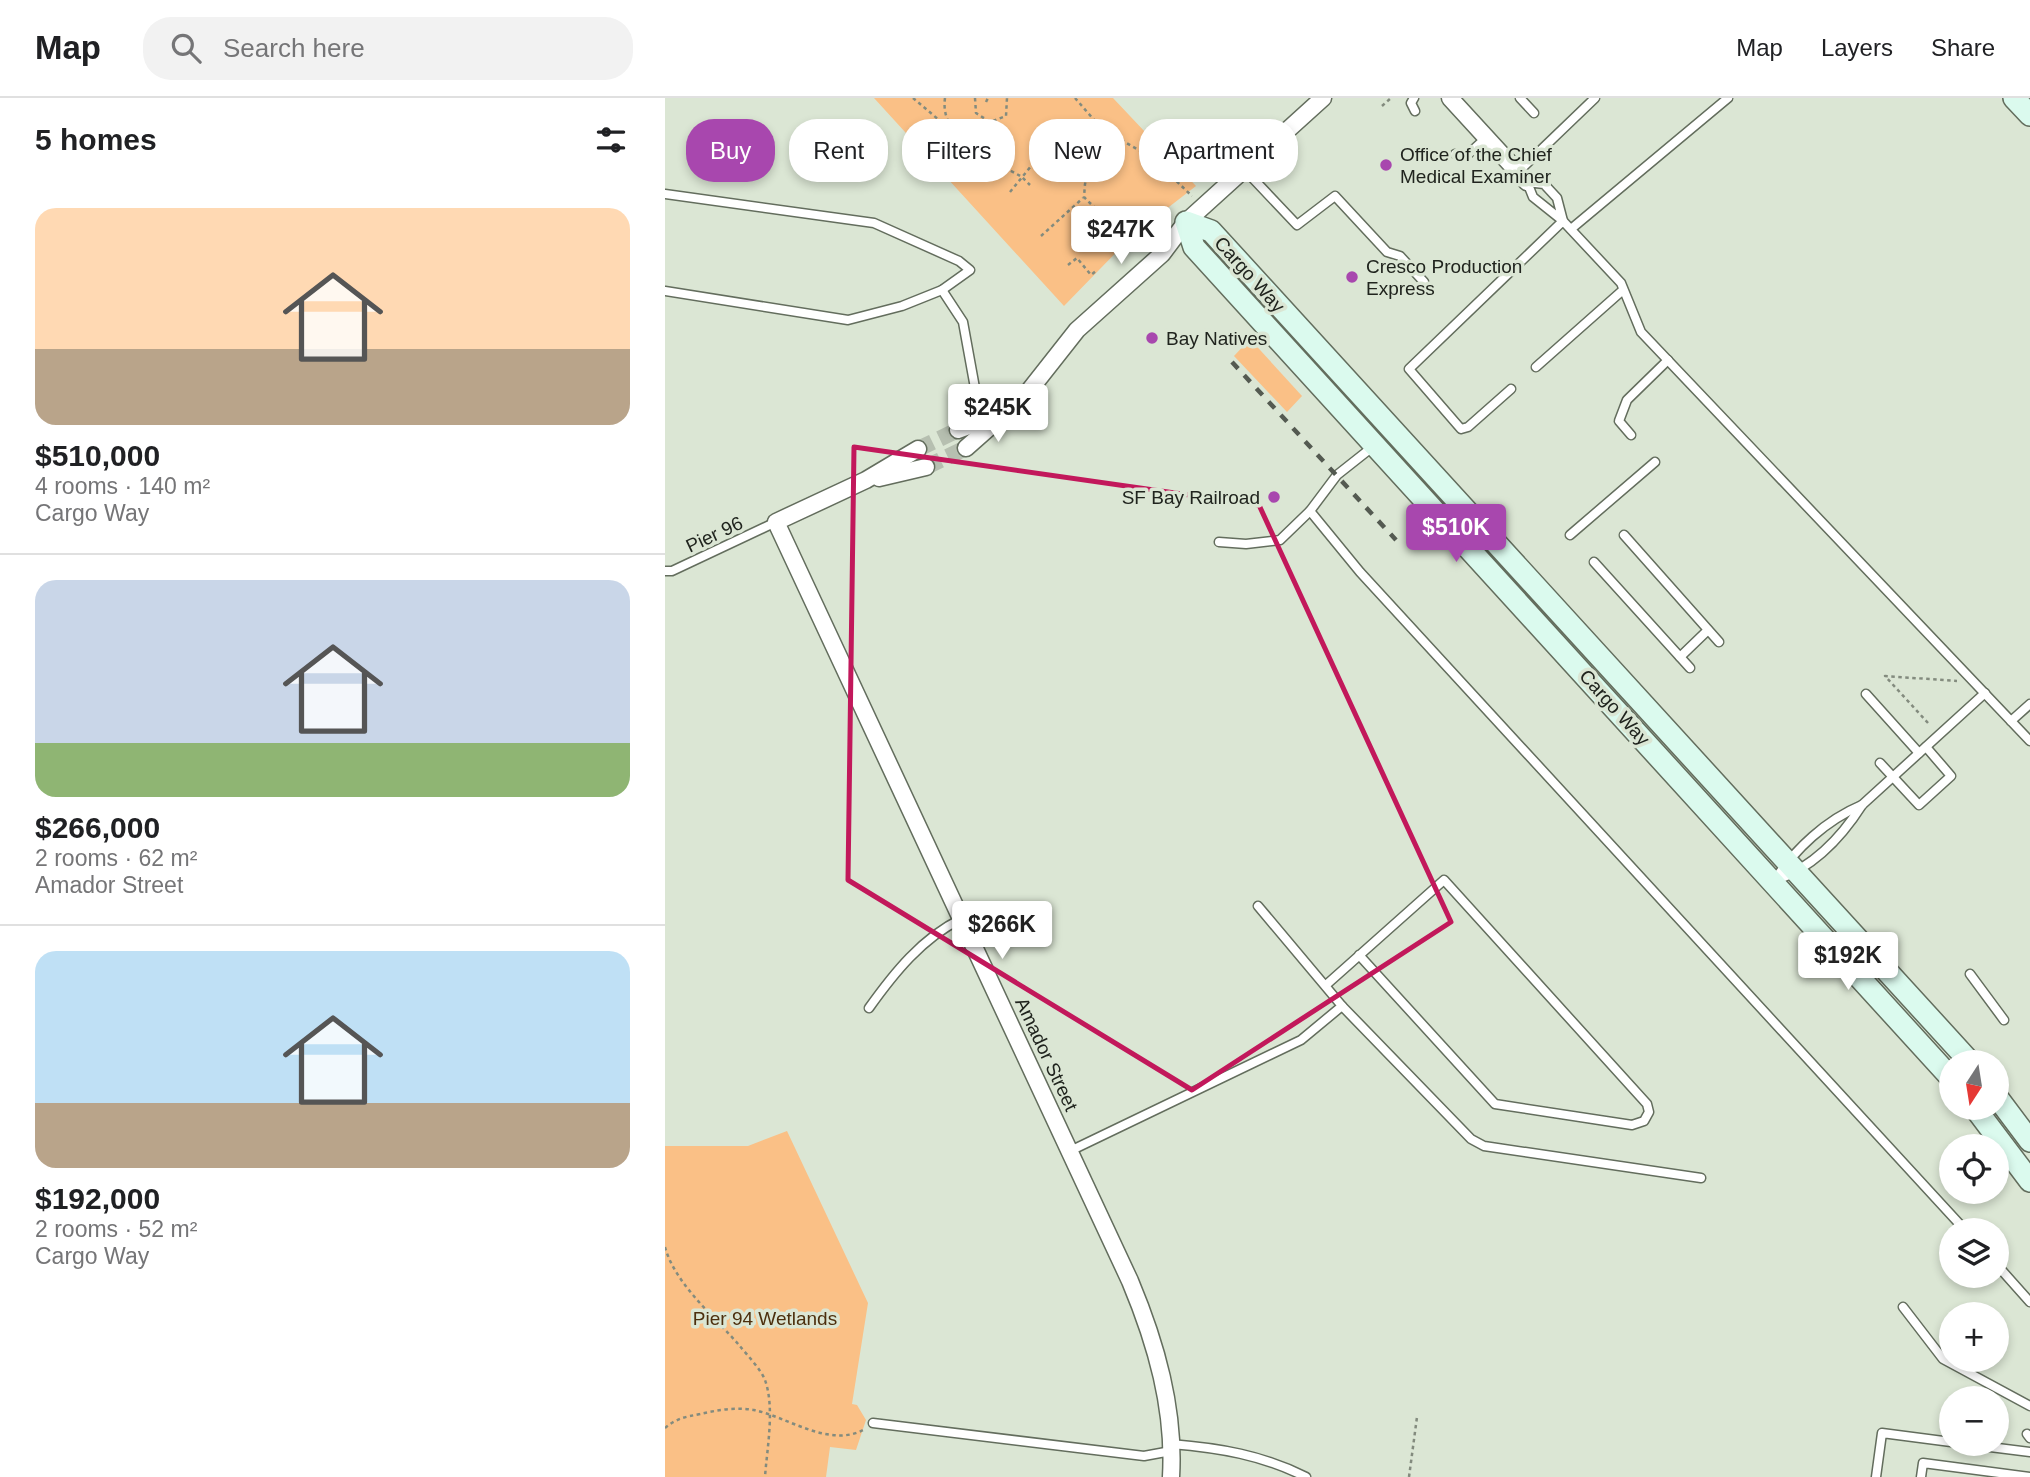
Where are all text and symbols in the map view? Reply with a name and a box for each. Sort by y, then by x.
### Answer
search box [143,17,633,80]
text: Map [35,29,101,66]
icon: search [167,29,205,67]
text: Search here [223,33,365,63]
text: Map [1736,34,1783,61]
text: Layers [1821,34,1893,61]
text: Share [1931,34,1995,61]
chip: Buy [686,119,775,182]
chip: Rent [789,119,888,182]
chip: Filters [902,119,1015,182]
chip: New [1029,119,1125,182]
chip: Apartment [1139,119,1298,182]
icon: filters [592,121,630,159]
text: 5 homes [35,123,157,156]
place label: Office of the Chief Medical Examiner [1400,144,1552,187]
marker: Office of the Chief Medical Examiner [1378,157,1394,173]
pin: $247K [1072,206,1170,266]
text: $247K [1087,216,1155,242]
street label: Cargo Way [1210,232,1289,317]
icon: home [270,254,396,380]
place label: Cresco Production Express [1366,256,1522,299]
marker: Cresco Production Express [1344,269,1360,285]
place label: Bay Natives [1166,328,1267,349]
marker: Bay Natives [1144,330,1160,346]
pin: $245K [949,384,1047,444]
text: $245K [964,394,1032,420]
text: $510,000 [35,439,160,472]
text: 4 rooms · 140 m² [35,473,210,499]
place label: SF Bay Railroad [1122,487,1260,508]
marker: SF Bay Railroad [1266,489,1282,505]
text: Cargo Way [35,500,149,526]
pin: $510K [1407,504,1505,564]
street label: Pier 96 [682,512,746,557]
text: $510K [1422,514,1490,540]
icon: home [270,626,396,752]
street label: Cargo Way [1575,665,1654,750]
text: $266,000 [35,811,160,844]
text: 2 rooms · 62 m² [35,845,197,871]
text: Amador Street [35,872,183,898]
pin: $266K [953,902,1051,961]
text: $266K [968,911,1036,937]
pin: $192K [1799,932,1897,992]
text: $192K [1814,942,1882,968]
street label: Amador Street [1011,994,1082,1115]
icon: home [270,997,396,1123]
north arrow [1939,1050,2009,1120]
map controls [1939,1050,2009,1456]
button: locate [1939,1134,2009,1204]
text: $192,000 [35,1182,160,1215]
text: 2 rooms · 52 m² [35,1216,197,1242]
button: layers [1939,1218,2009,1288]
text: Cargo Way [35,1243,149,1269]
button: + [1939,1302,2009,1372]
park label: Pier 94 Wetlands [693,1308,837,1329]
button: − [1939,1386,2009,1456]

